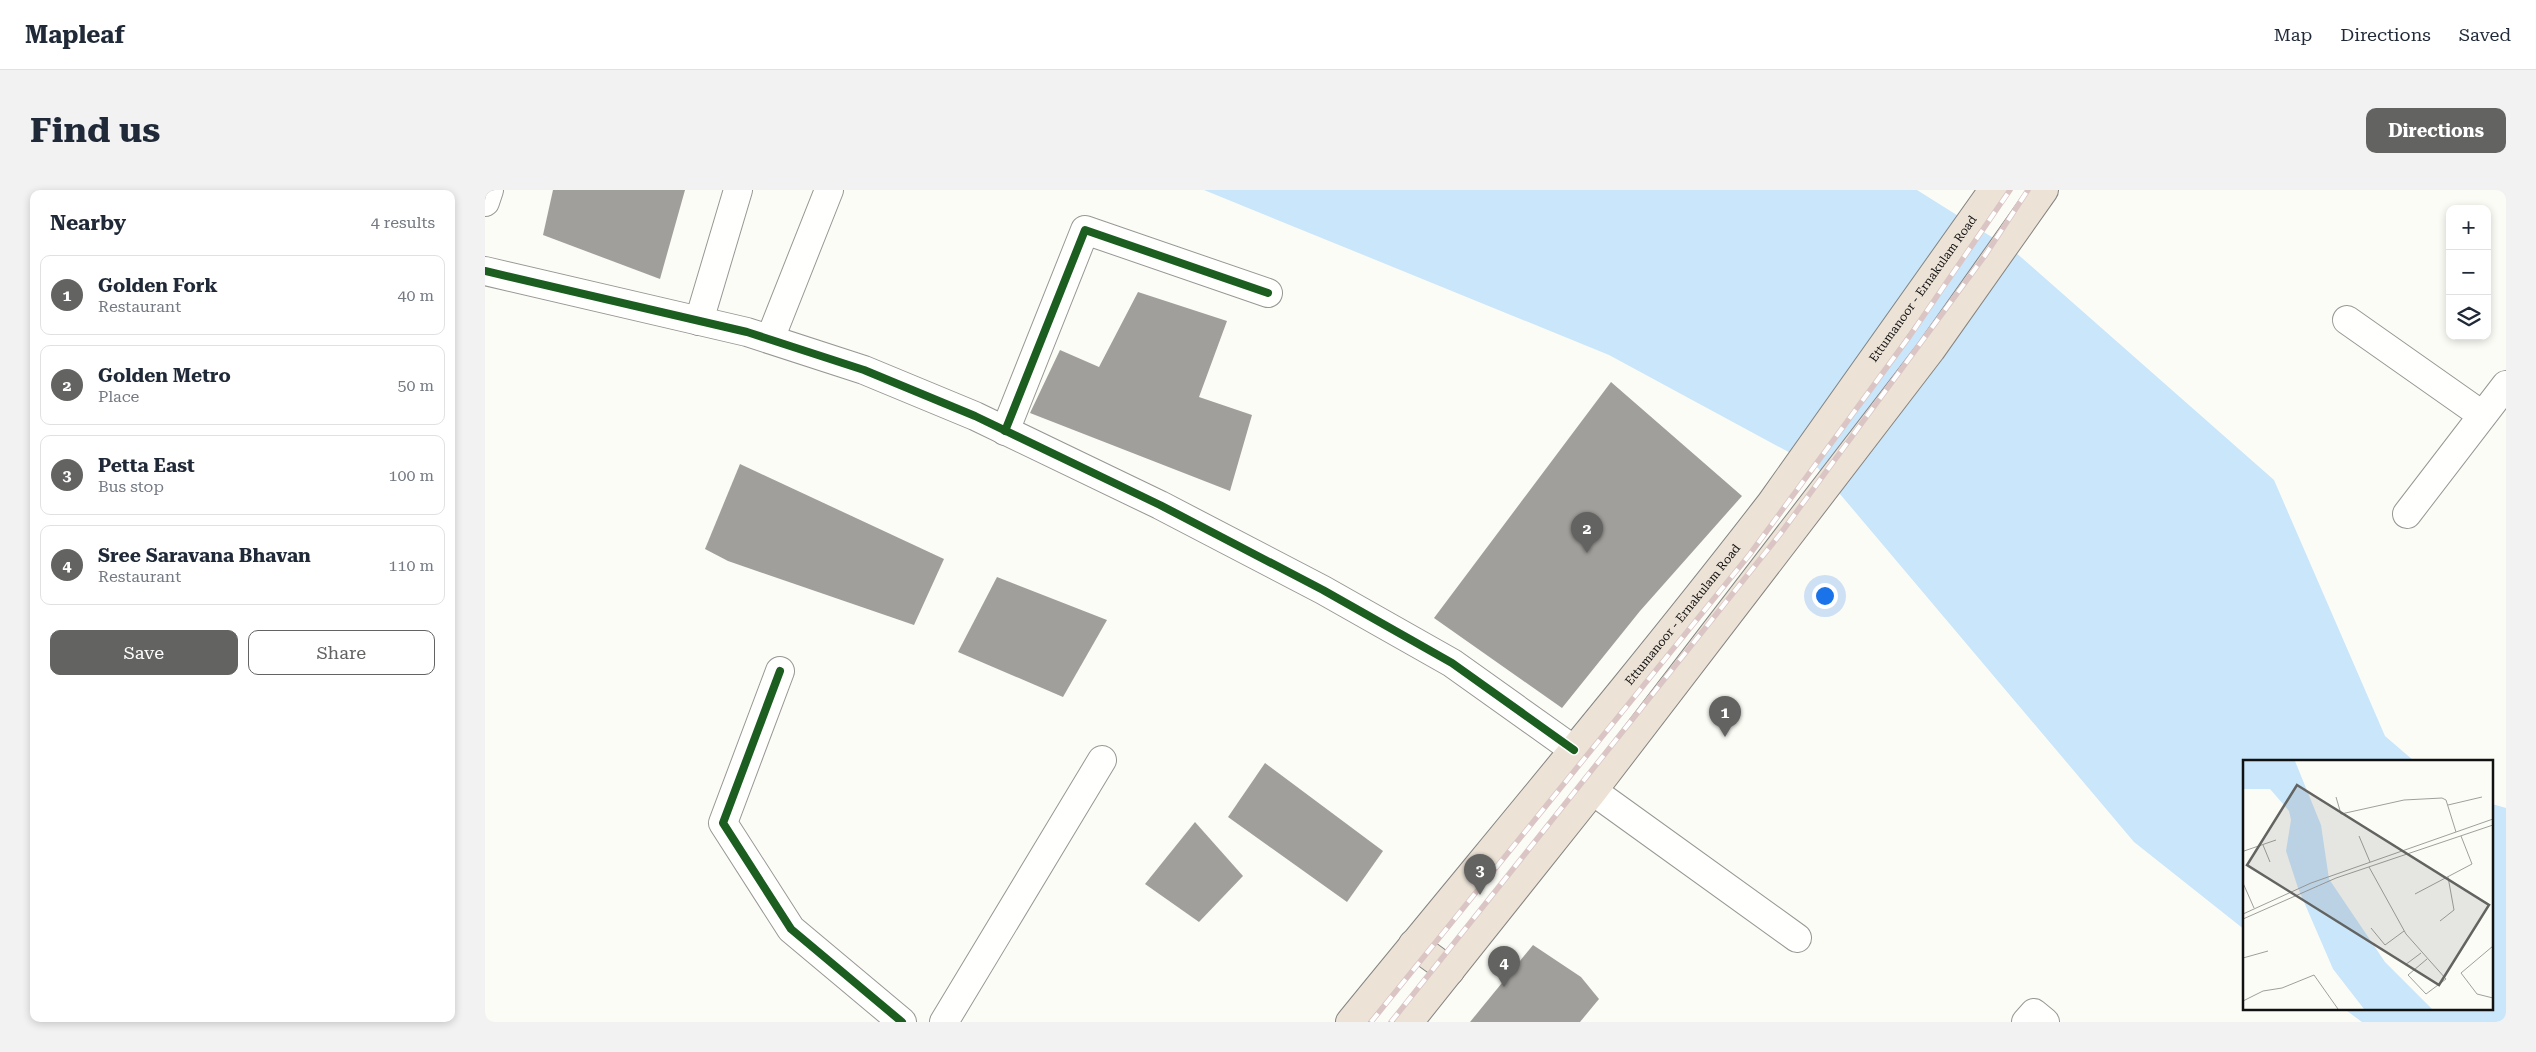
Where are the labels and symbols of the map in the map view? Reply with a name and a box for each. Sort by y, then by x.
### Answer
street label: Ettumanoor - Ernakulam Road [1866,213,1980,365]
pin: 2 [1571,512,1603,553]
street label: Ettumanoor - Ernakulam Road [1622,541,1743,688]
your location [1812,583,1838,609]
pin: 1 [1709,696,1741,737]
inset map [2243,760,2493,1010]
pin: 3 [1464,854,1496,895]
pin: 4 [1488,946,1520,987]

